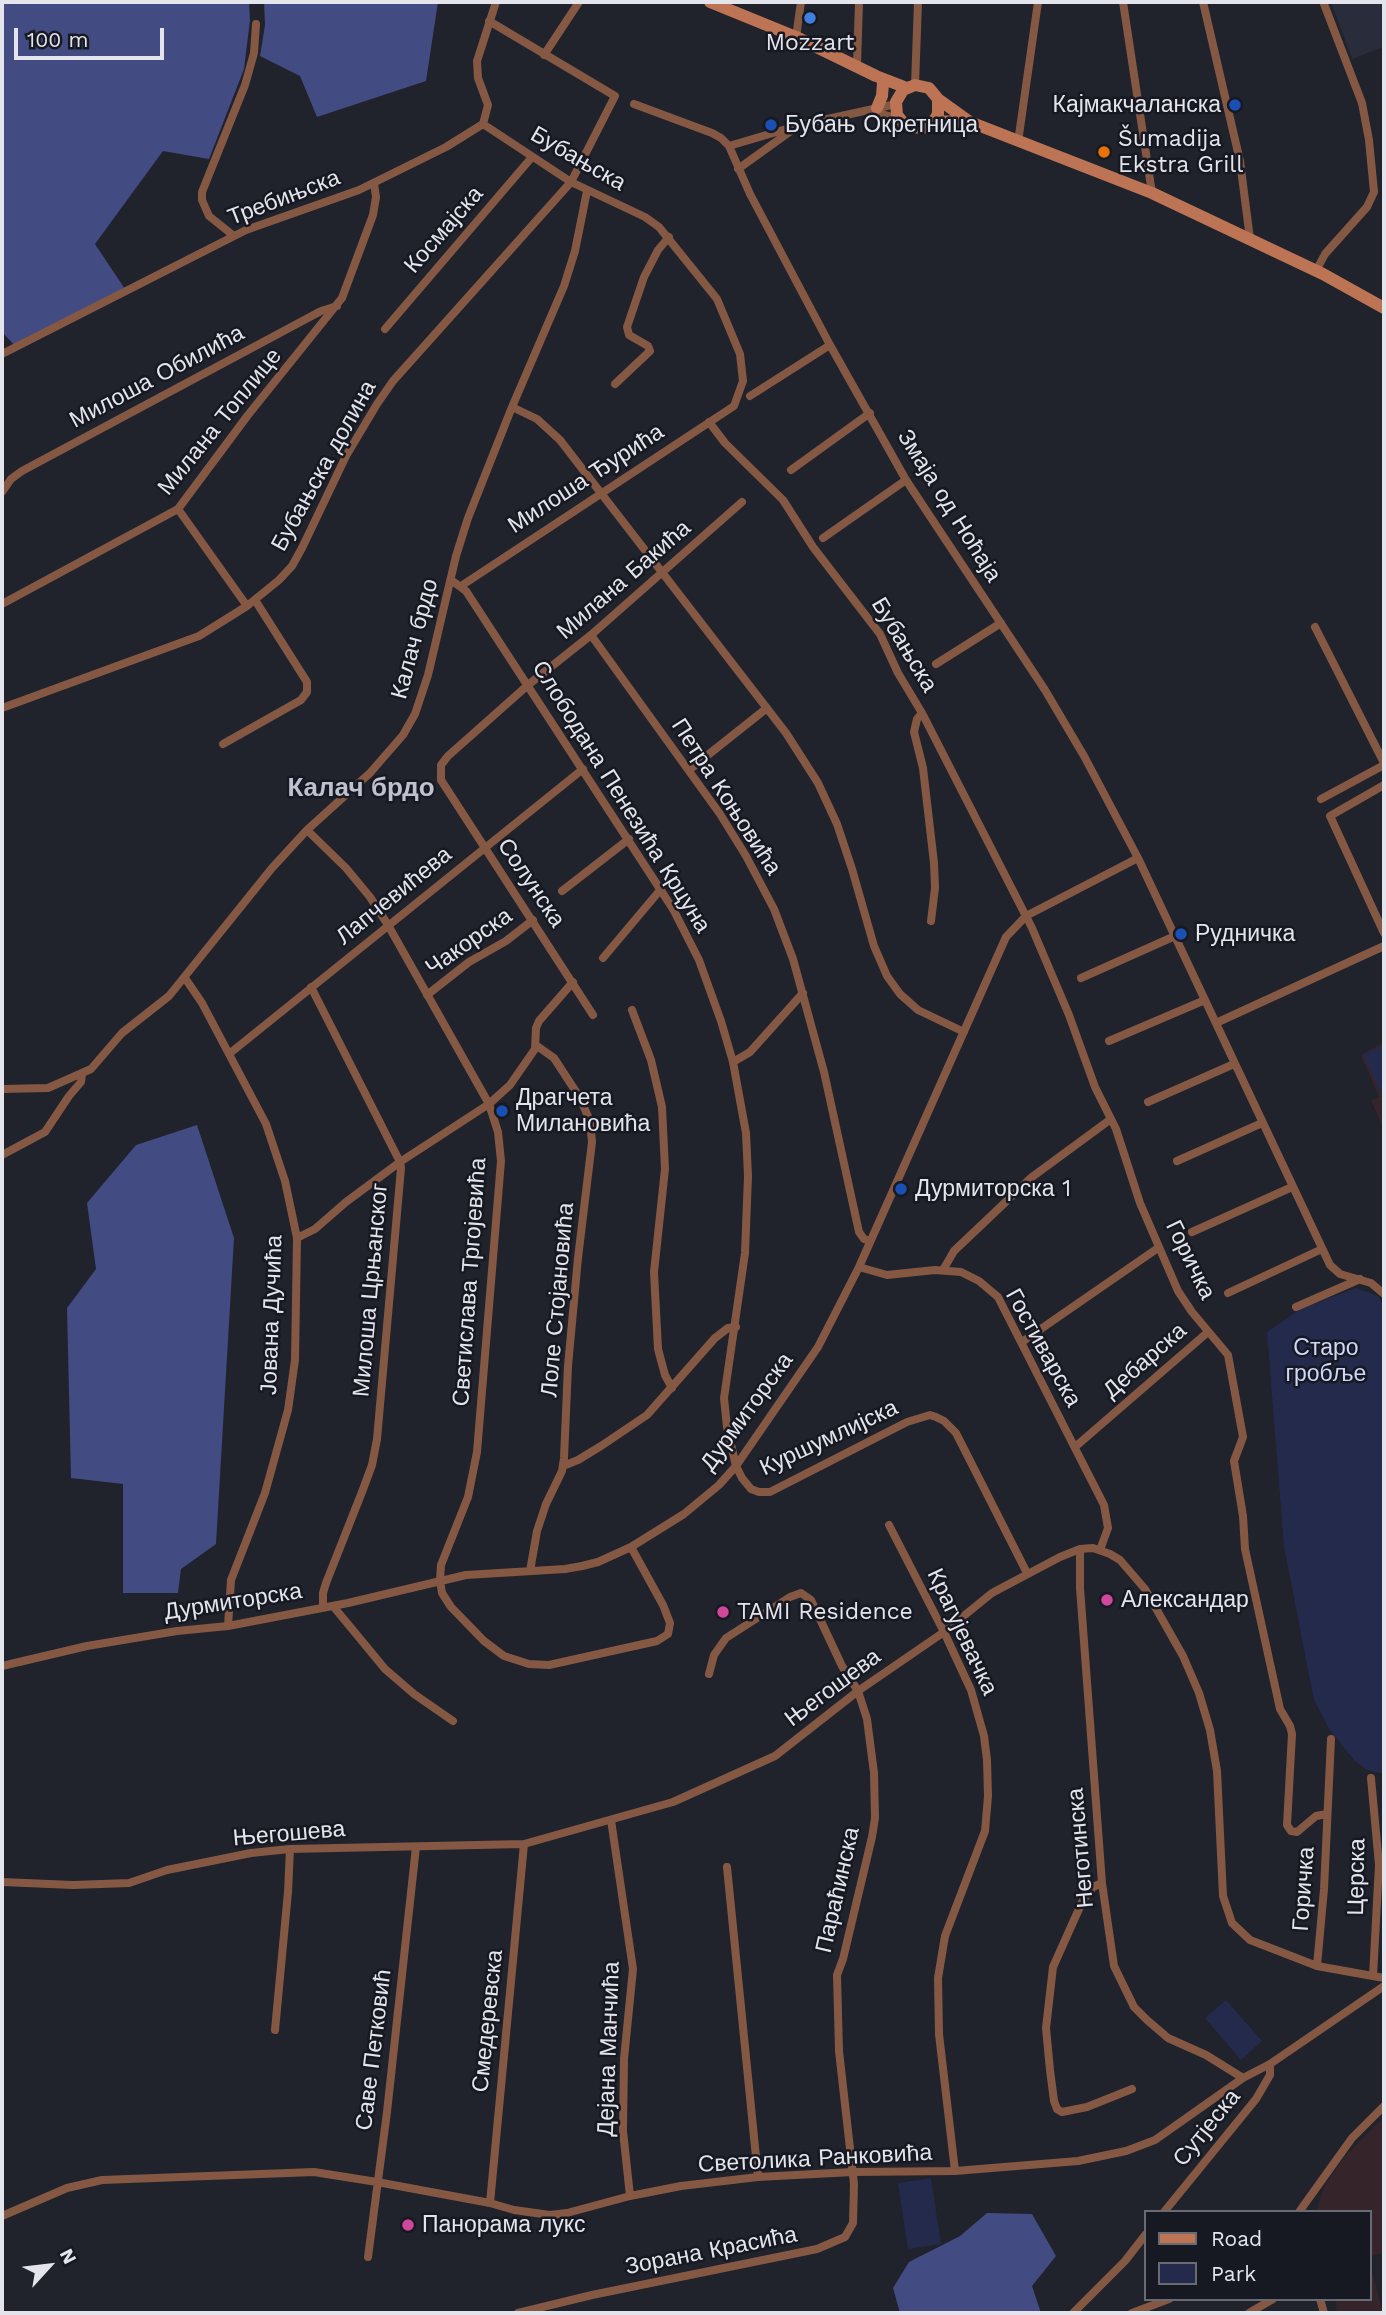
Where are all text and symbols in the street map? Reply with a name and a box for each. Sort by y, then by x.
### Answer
marker: Mozzart [802,10,818,26]
scale bar [18,14,168,58]
text: 100 m [27,27,89,52]
place label: Mozzart [766,29,854,57]
place label: Кајмакчаланска [1052,91,1221,119]
marker: Кајмакчаланска [1227,97,1243,113]
place label: Бубањ Окретница [785,111,978,139]
marker: Бубањ Окретница [763,117,779,133]
street label: Бубањска [525,121,631,197]
place label: Šumadija Ekstra Grill [1118,125,1243,179]
marker: Šumadija Ekstra Grill [1096,144,1112,160]
street label: Требињска [224,164,344,232]
street label: Космајска [399,181,489,279]
street label: Милоша Обилића [65,319,249,435]
street label: Милана Топлице [152,343,288,501]
street label: Бубањска долина [266,376,382,556]
street label: Милоша Ђурића [503,418,669,540]
street label: Змаја од Ноћаја [891,425,1007,587]
street label: Милана Бакића [552,514,696,646]
street label: Калач брдо [386,576,444,702]
street label: Бубањска [865,593,943,697]
street label: Слободана Пенезића Крцуна [526,656,716,938]
street label: Петра Коњовића [665,714,787,880]
district label: Калач брдо [287,772,435,804]
street label: Солунска [491,833,571,933]
street label: Лапчевићева [331,841,457,951]
street label: Чакорска [421,902,517,982]
place label: Рудничка [1195,920,1295,948]
marker: Рудничка [1173,926,1189,942]
place label: Драгчета Милановића [516,1084,650,1138]
marker: Драгчета Милановића [494,1103,510,1119]
street label: Светислава Тргојевића [448,1157,492,1407]
place label: Дурмиторска 1 [915,1175,1071,1203]
marker: Дурмиторска 1 [893,1181,909,1197]
street label: Милоша Црњанског [348,1182,394,1398]
street label: Лоле Стојановића [536,1202,580,1398]
street label: Горичка [1159,1216,1221,1304]
street label: Јована Дучића [255,1234,289,1396]
street label: Гостиварска [999,1284,1087,1412]
street label: Дебарска [1098,1317,1192,1405]
park label: Старо гробље [1286,1334,1366,1388]
street label: Дурмиторска [695,1347,799,1477]
street label: Куршумлијска [756,1394,902,1482]
street label: Крагујевачка [921,1564,1003,1700]
street label: Дурмиторска [162,1577,304,1627]
place label: Александар [1121,1586,1249,1614]
marker: Александар [1099,1592,1115,1608]
place label: TAMI Residence [737,1598,913,1626]
marker: TAMI Residence [715,1604,731,1620]
street label: Његошева [780,1643,886,1733]
street label: Неготинска [1062,1787,1100,1909]
street label: Његошева [232,1815,346,1853]
street label: Параћинска [810,1824,866,1956]
street label: Церска [1343,1838,1371,1916]
street label: Горичка [1287,1846,1321,1932]
street label: Смедеревска [467,1948,509,2094]
street label: Дејана Манчића [592,1961,626,2137]
street label: Саве Петковић [350,1968,398,2132]
street label: Сутјеска [1168,2084,1246,2172]
street label: Светолика Ранковића [697,2139,933,2179]
legend [1144,2210,1372,2301]
place label: Панорама лукс [422,2211,586,2239]
marker: Панорама лукс [400,2217,416,2233]
street label: Зорана Красића [623,2221,799,2281]
text: Road [1211,2226,1262,2251]
north arrow [14,2231,84,2301]
text: N [55,2245,82,2268]
text: Park [1211,2261,1256,2286]

